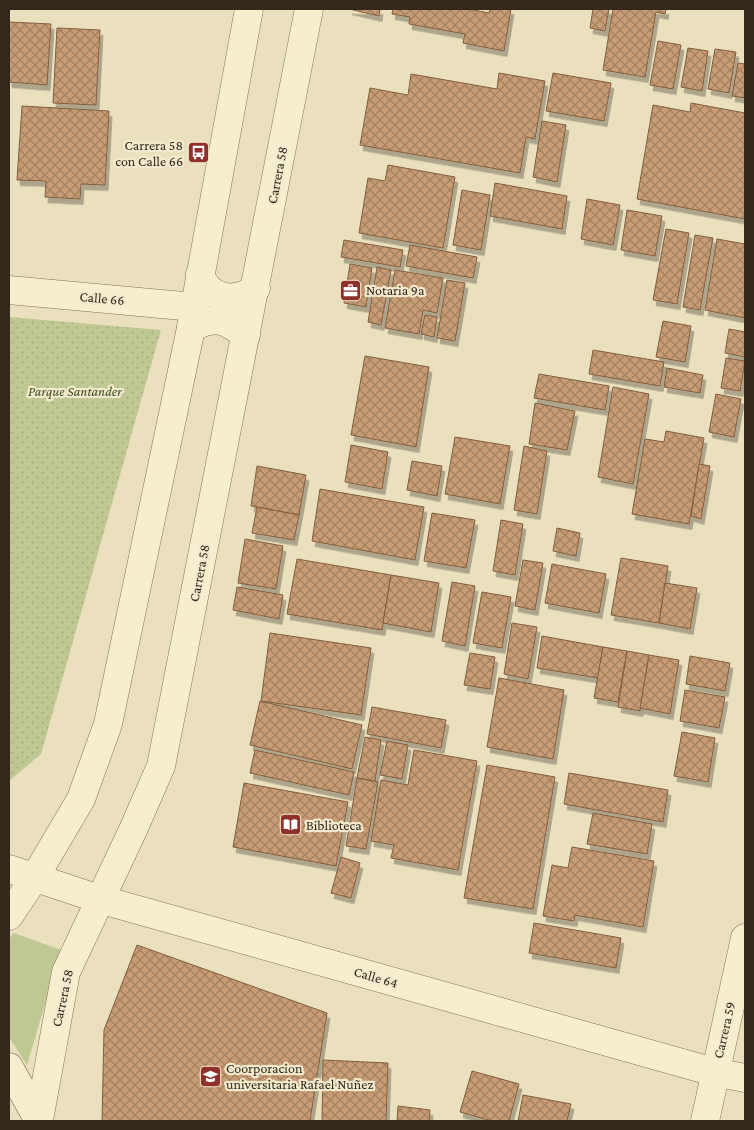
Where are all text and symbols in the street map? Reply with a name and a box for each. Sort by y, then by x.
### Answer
place label: Carrera 58 con Calle 66 [115,137,183,169]
bus stop icon: Carrera 58 con Calle 66 [187,141,211,165]
street label: Carrera 58 [264,145,290,205]
office icon: Notaria 9a [338,278,362,302]
place label: Notaria 9a [366,282,425,298]
street label: Calle 66 [79,288,125,308]
park label: Parque Santander [28,383,123,399]
street label: Carrera 58 [186,543,212,603]
library icon: Biblioteca [278,813,302,837]
place label: Biblioteca [306,817,362,833]
street label: Calle 64 [352,963,400,991]
street label: Carrera 58 [48,968,76,1028]
street label: Carrera 59 [710,1000,738,1060]
place label: Coorporacion universitaria Rafael Nuñez [226,1060,373,1092]
school or university icon: Coorporacion universitaria Rafael Nuñez [198,1064,222,1088]

